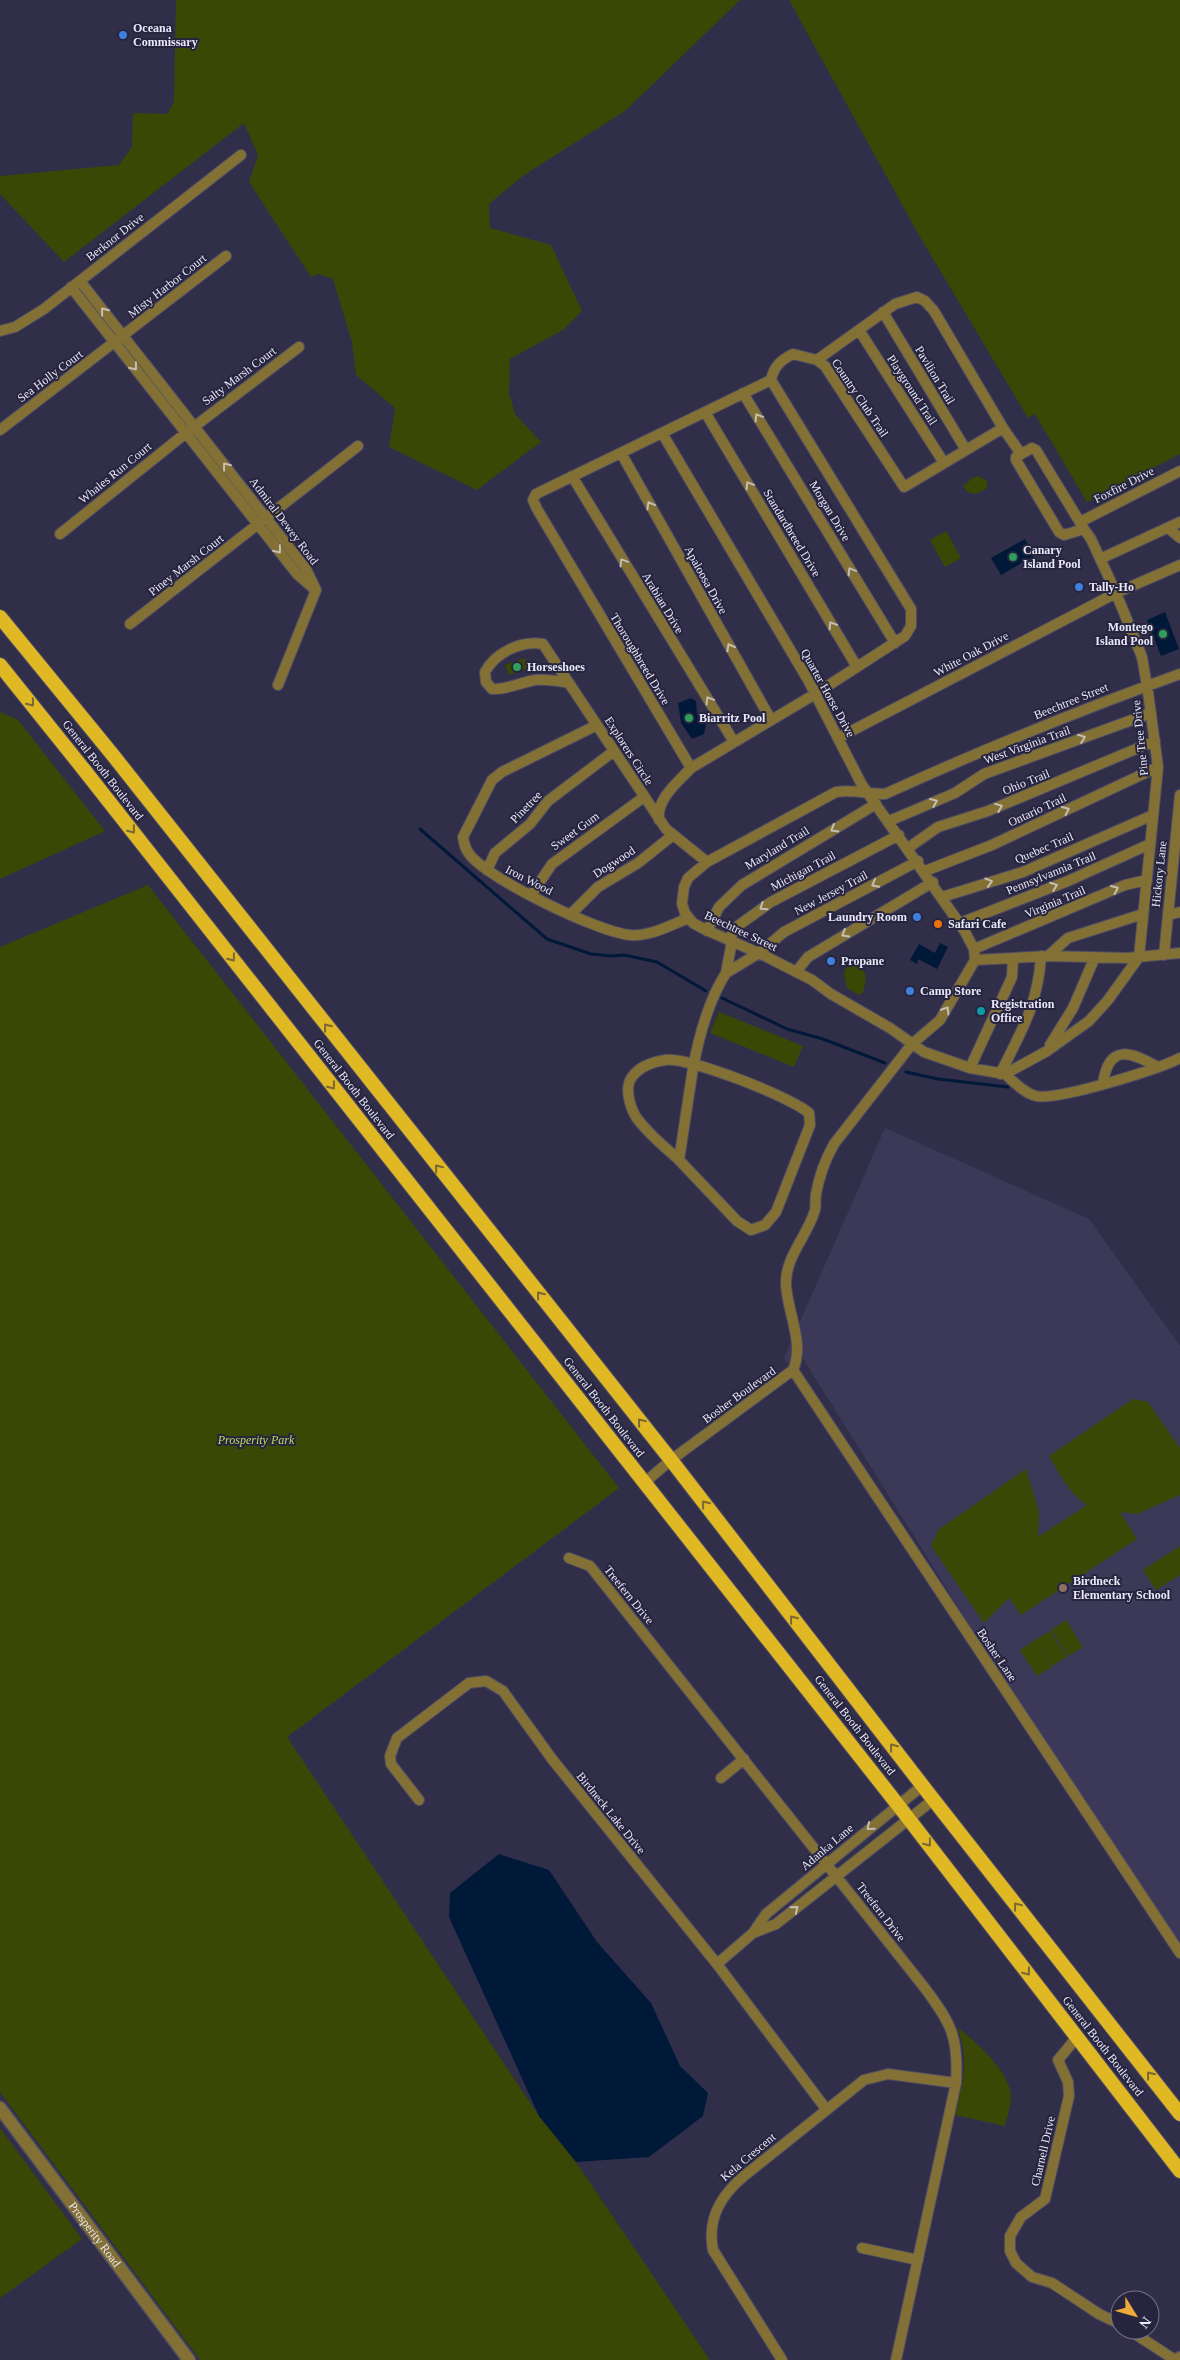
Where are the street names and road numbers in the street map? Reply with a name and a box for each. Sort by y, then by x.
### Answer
street label: Berknor Drive [83,210,147,264]
street label: Misty Harbor Court [125,251,209,321]
street label: Salty Marsh Court [199,343,279,408]
street label: Pavilion Trail [912,343,958,407]
street label: Sea Holly Court [15,347,86,405]
street label: Playground Trail [884,352,940,428]
street label: Country Club Trail [829,356,892,440]
street label: Whales Run Court [76,439,155,507]
street label: Foxfire Drive [1092,464,1156,506]
street label: Admiral Dewey Road [247,475,321,567]
street label: Morgan Drive [806,478,854,544]
street label: Standardbreed Drive [760,487,824,579]
street label: Piney Marsh Court [146,531,227,599]
street label: Apaloosa Drive [682,544,730,616]
street label: Arabian Drive [639,570,687,636]
street label: Thoroughbreed Drive [607,611,673,707]
street label: White Oak Drive [931,628,1011,680]
street label: Quarter Horse Drive [798,646,858,740]
street label: Beechtree Street [1032,679,1111,722]
street label: Pine Tree Drive [1129,699,1151,777]
street label: Explorers Circle [602,714,656,788]
street label: General Booth Boulevard [60,717,146,823]
street label: West Virginia Trail [982,723,1073,767]
street label: Ohio Trail [1000,766,1052,798]
street label: Pinetree [507,788,545,826]
street label: Ontario Trail [1006,790,1069,830]
street label: Sweet Gum [548,808,602,853]
street label: Maryland Trail [742,823,812,873]
street label: Quebec Trail [1013,829,1076,867]
street label: Hickory Lane [1149,840,1169,908]
street label: Dogwood [590,843,638,881]
street label: Michigan Trail [768,848,839,894]
street label: Pennsylvannia Trail [1004,848,1099,897]
street label: Iron Wood [503,862,555,898]
street label: New Jersey Trail [792,867,871,918]
street label: Virginia Trail [1022,883,1088,921]
street label: Beechtree Street [702,908,780,954]
street label: General Booth Boulevard [311,1036,397,1142]
street label: General Booth Boulevard [561,1354,647,1460]
street label: Bosher Boulevard [700,1364,778,1426]
street label: Treefern Drive [601,1563,657,1627]
street label: Bosher Lane [974,1626,1020,1684]
street label: General Booth Boulevard [812,1672,898,1778]
street label: Birdneck Lake Drive [574,1769,648,1857]
street label: Adanka Lane [798,1821,856,1873]
street label: Treefern Drive [854,1880,908,1944]
street label: General Booth Boulevard [1060,1993,1146,2099]
street label: Charnell Drive [1028,2115,1058,2187]
street label: Kela Crescent [718,2129,779,2184]
street label: Prosperity Road [66,2199,124,2270]

